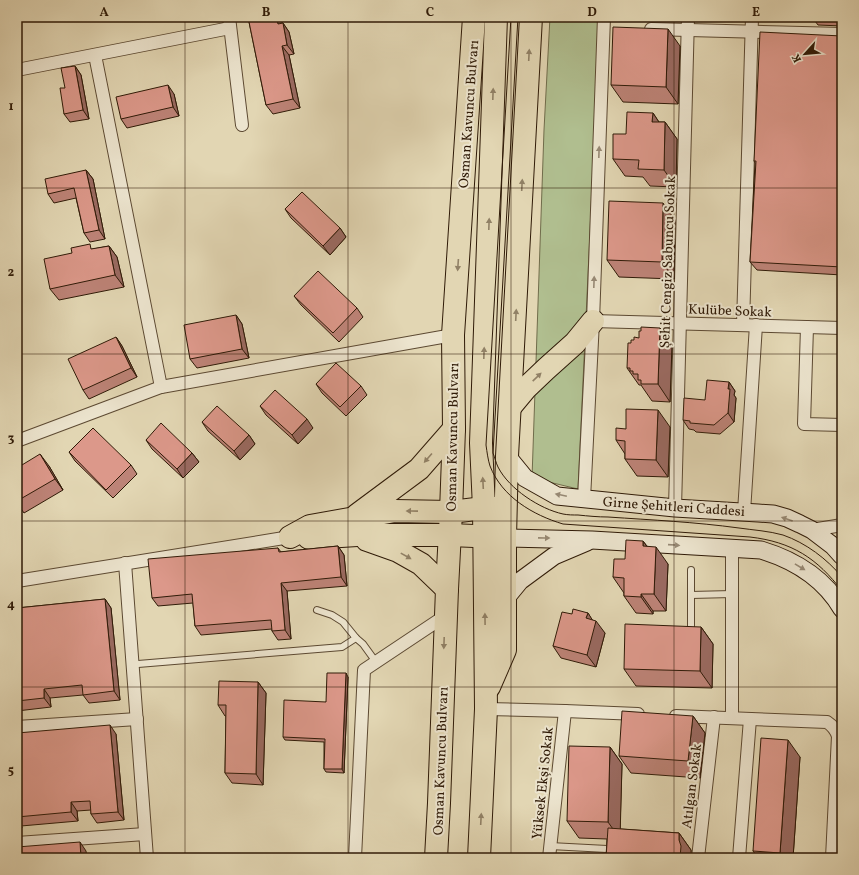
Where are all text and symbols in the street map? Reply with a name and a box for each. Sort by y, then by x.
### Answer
text: A [99,4,109,22]
text: B [262,4,271,22]
text: C [426,4,434,22]
text: D [587,4,597,22]
text: E [752,4,760,22]
north arrow [785,34,825,74]
street label: Osman Kavuncu Bulvarı [455,39,484,189]
one-way arrow [526,49,533,61]
text: K [789,51,806,65]
one-way arrow [490,88,497,100]
text: 1 [8,98,14,116]
one-way arrow [596,145,602,158]
street label: Şehit Cengiz Sabuncu Sokak [656,175,681,349]
one-way arrow [519,179,526,191]
one-way arrow [485,218,492,230]
one-way arrow [454,259,461,271]
text: 2 [8,264,15,282]
one-way arrow [591,275,597,288]
street label: Kulübe Sokak [688,301,773,322]
one-way arrow [512,309,519,321]
one-way arrow [481,346,487,359]
street label: Osman Kavuncu Bulvarı [443,363,464,512]
one-way arrow [532,373,542,382]
text: 3 [8,430,15,448]
one-way arrow [424,453,433,463]
one-way arrow [479,477,486,489]
one-way arrow [555,492,567,498]
street label: Girne Şehitleri Caddesi [602,493,746,522]
one-way arrow [405,508,418,514]
one-way arrow [781,516,793,522]
one-way arrow [538,535,550,542]
one-way arrow [668,542,680,549]
one-way arrow [400,552,412,559]
one-way arrow [795,563,805,571]
text: 4 [7,596,15,614]
one-way arrow [482,612,488,625]
one-way arrow [441,637,448,649]
street label: Osman Kavuncu Bulvarı [429,686,454,836]
street label: Yüksek Ekşi Sokak [528,726,559,840]
street label: Atılgan Sokak [678,742,707,830]
text: 5 [8,762,14,780]
one-way arrow [477,813,484,825]

